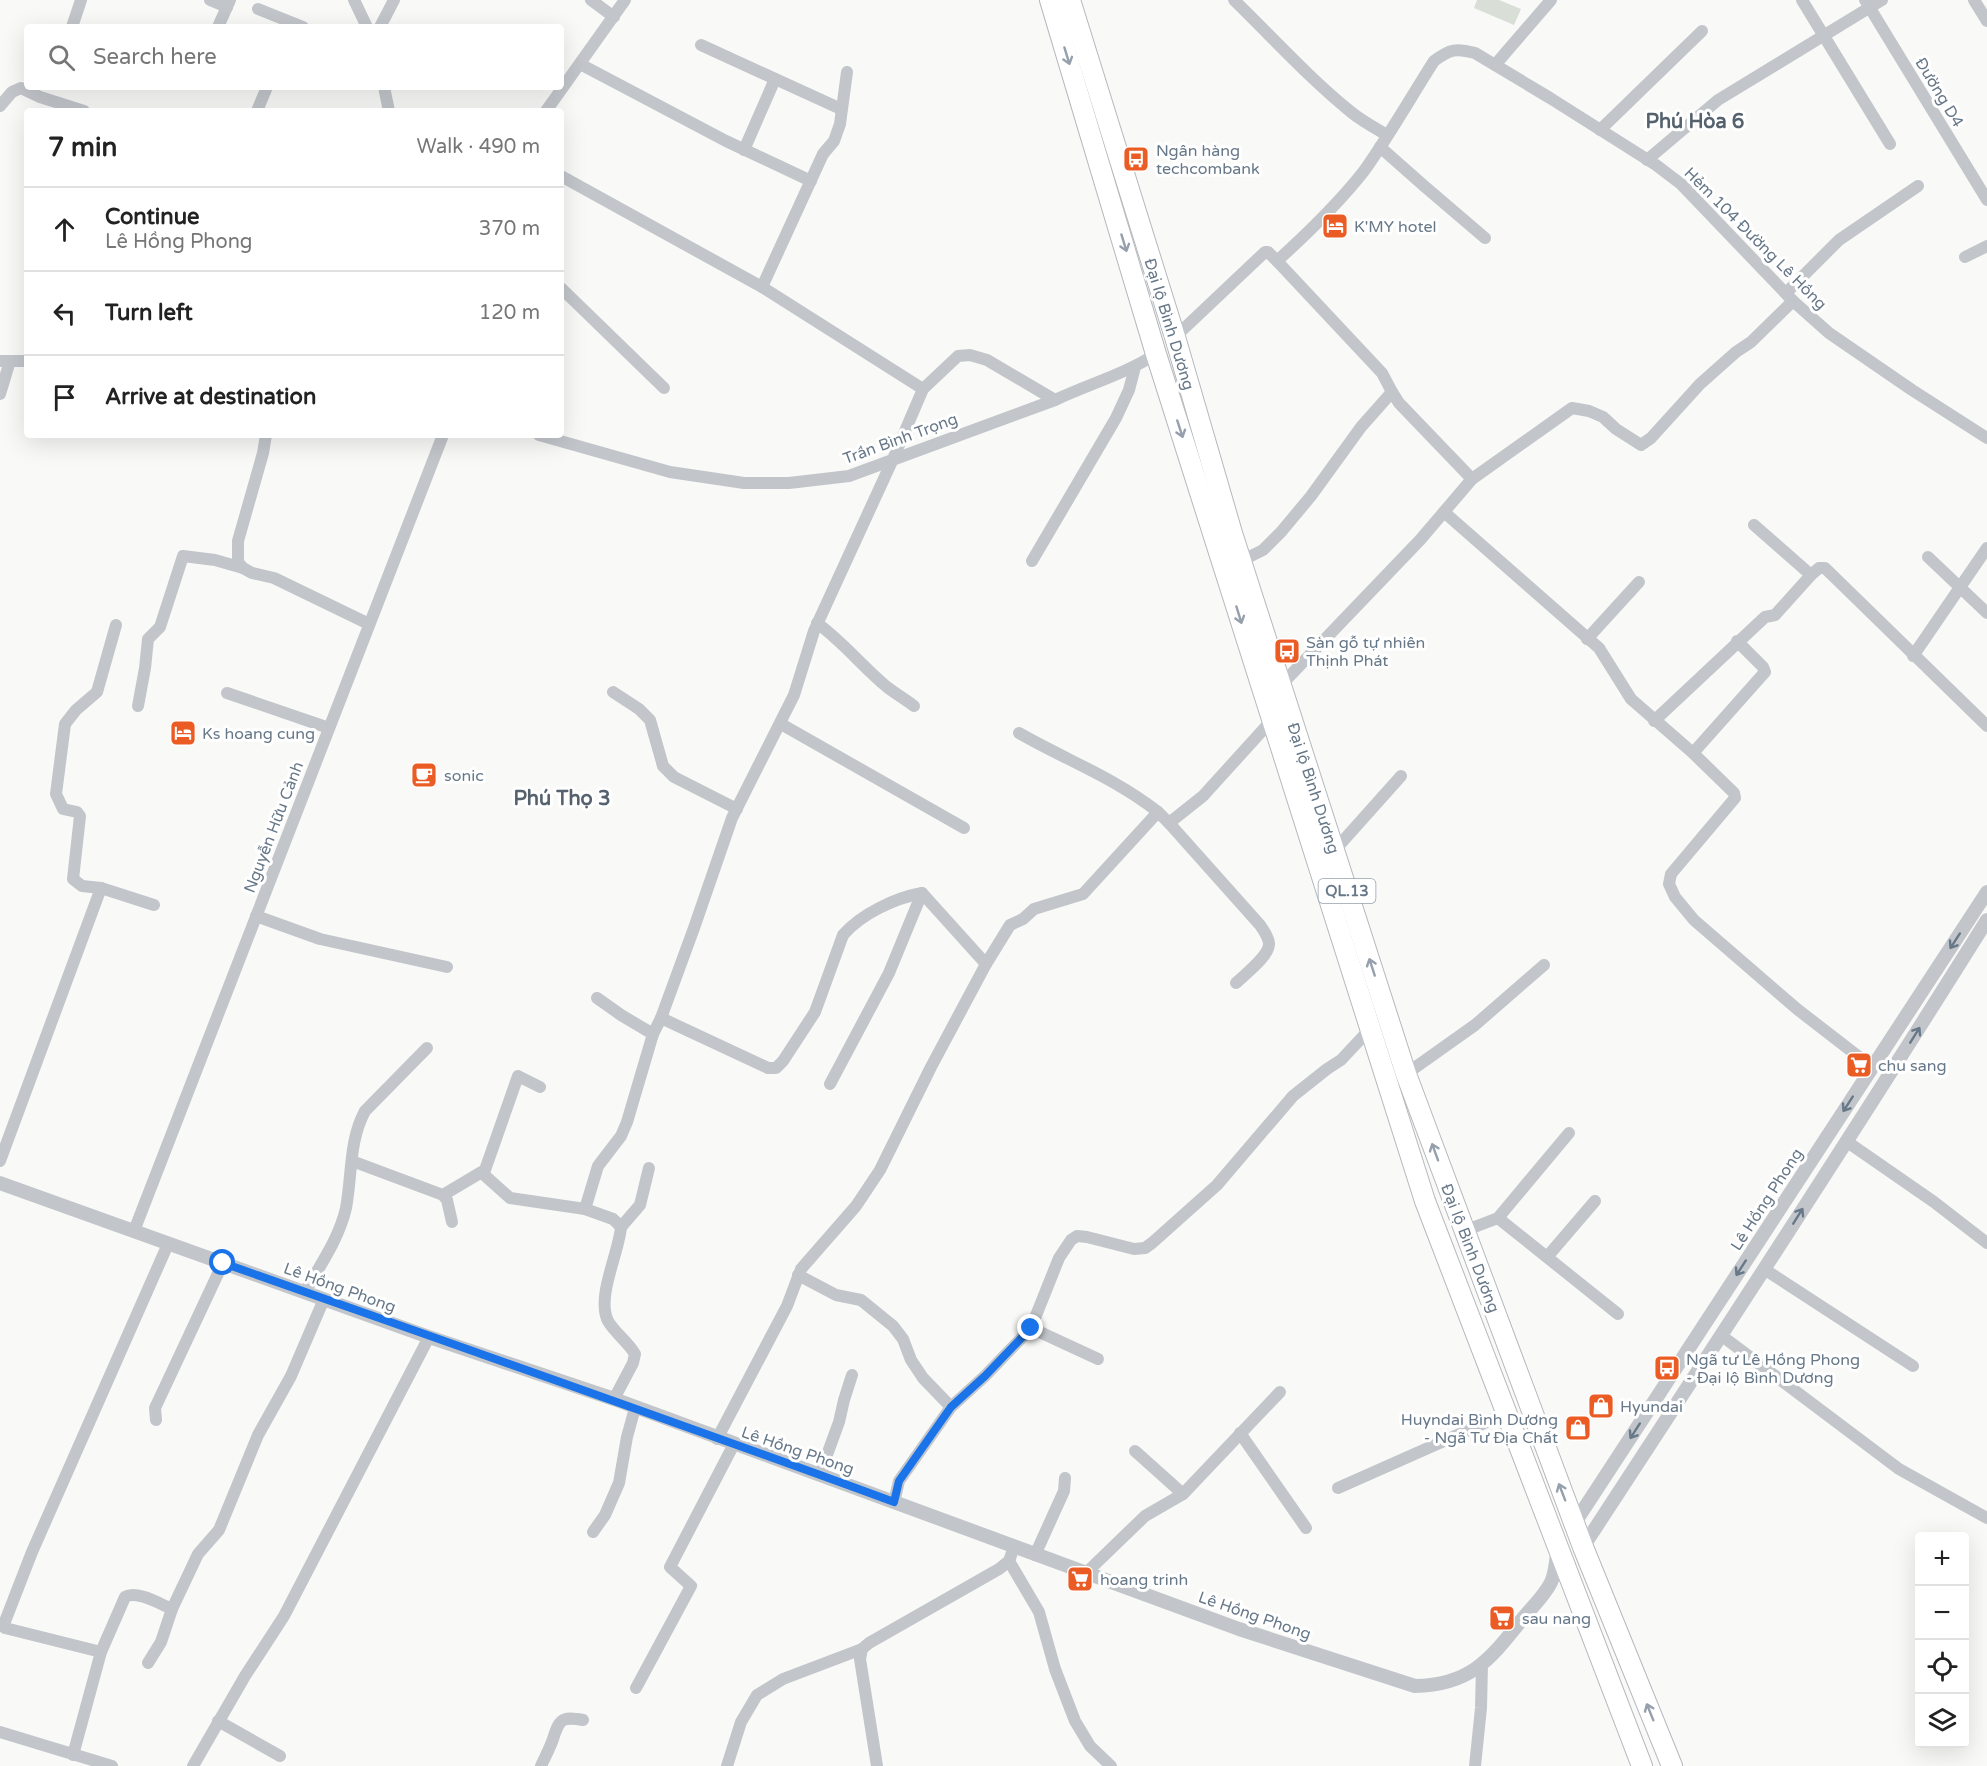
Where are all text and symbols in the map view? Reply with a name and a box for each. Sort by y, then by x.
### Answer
search box [24,24,564,90]
icon: search [45,41,78,74]
text: Search here [93,44,217,70]
one-way arrow [1062,46,1073,65]
street label: Đường D4 [1911,54,1968,131]
district label: Phú Hòa 6 [1646,110,1744,134]
text: 7 min [48,132,117,163]
text: Walk · 490 m [417,135,540,159]
place label: Ngân hàng techcombank [1156,141,1260,179]
bus stop icon: Ngân hàng techcombank [1121,144,1151,174]
street label: Hẻm 104 Đường Lê Hồng [1680,163,1831,314]
text: Continue [105,204,200,230]
hotel icon: K'MY hotel [1320,211,1350,241]
icon: ahead [48,213,81,246]
text: 370 m [479,217,540,241]
place label: K'MY hotel [1354,217,1437,237]
text: Lê Hồng Phong [105,230,252,254]
one-way arrow [1119,233,1130,252]
street label: Đại lộ Bình Dương [1139,256,1199,393]
icon: left [48,297,81,330]
text: Turn left [105,300,193,326]
text: 120 m [479,301,540,325]
icon: arrive [48,381,81,414]
text: Arrive at destination [105,384,316,410]
street label: Trần Bình Trọng [840,409,960,469]
one-way arrow [1175,419,1186,438]
one-way arrow [1234,605,1245,624]
place label: Sàn gỗ tự nhiên Thịnh Phát [1306,633,1425,671]
bus stop icon: Sàn gỗ tự nhiên Thịnh Phát [1272,636,1302,666]
hotel icon: Ks hoang cung [168,718,198,748]
street label: Đại lộ Bình Dương [1282,720,1344,857]
place label: Ks hoang cung [202,724,315,744]
street label: Nguyễn Hữu Cảnh [240,759,308,896]
cafe icon: sonic [409,760,439,790]
place label: sonic [444,766,484,786]
district label: Phú Thọ 3 [514,787,610,811]
road number: QL.13 [1318,879,1376,903]
one-way arrow [1949,932,1961,949]
one-way arrow [1365,958,1376,977]
one-way arrow [1910,1027,1922,1044]
supermarket icon: chu sang [1844,1050,1874,1080]
place label: chu sang [1878,1056,1947,1076]
one-way arrow [1842,1096,1854,1112]
one-way arrow [1429,1143,1440,1162]
street label: Lê Hồng Phong [1726,1145,1807,1254]
street label: Đại lộ Bình Dương [1436,1181,1504,1316]
one-way arrow [1792,1208,1804,1225]
route start [209,1249,235,1275]
street label: Lê Hồng Phong [281,1258,399,1318]
one-way arrow [1735,1259,1748,1276]
route end [1017,1314,1043,1340]
place label: Ngã tư Lê Hồng Phong - Đại lộ Bình Dương [1686,1350,1860,1388]
bus stop icon: Ngã tư Lê Hồng Phong - Đại lộ Bình Dương [1652,1353,1682,1383]
shop icon: Hyundai [1586,1391,1616,1421]
place label: Hyundai [1620,1397,1683,1417]
place label: Huyndai Bình Dương - Ngã Tư Địa Chất [1401,1410,1558,1448]
shop icon: Huyndai Bình Dương - Ngã Tư Địa Chất [1563,1413,1593,1443]
street label: Lê Hồng Phong [739,1422,857,1480]
one-way arrow [1628,1422,1640,1439]
one-way arrow [1556,1483,1567,1502]
map controls [1915,1532,1969,1748]
button: + [1915,1532,1969,1586]
supermarket icon: hoang trinh [1065,1564,1095,1594]
place label: hoang trinh [1100,1570,1188,1590]
button: − [1915,1586,1969,1640]
street label: Lê Hồng Phong [1196,1587,1314,1645]
supermarket icon: sau nang [1487,1603,1517,1633]
place label: sau nang [1522,1609,1591,1629]
button: locate [1915,1640,1969,1694]
button: layers [1915,1694,1969,1748]
one-way arrow [1644,1703,1655,1721]

